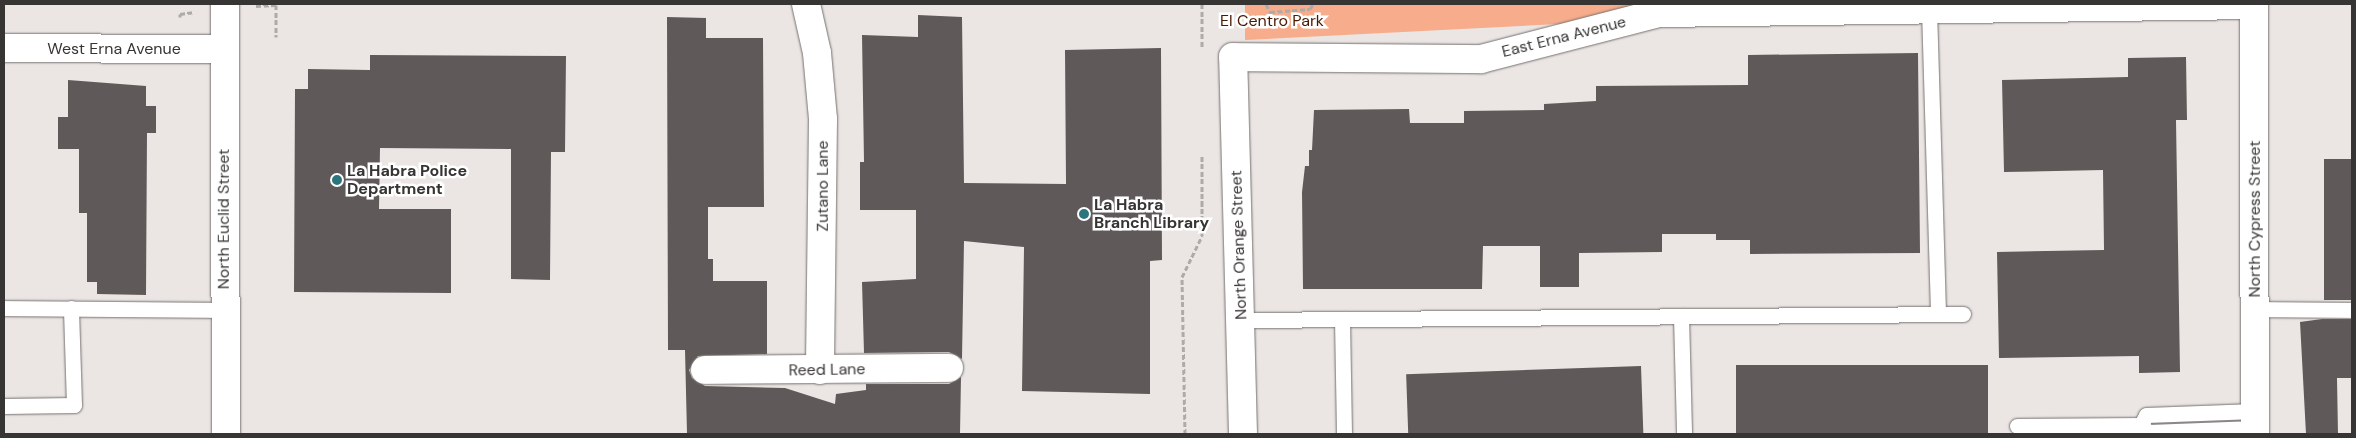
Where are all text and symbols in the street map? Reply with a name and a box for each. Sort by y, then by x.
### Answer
park label: El Centro Park [1220,11,1324,31]
street label: East Erna Avenue [1500,12,1628,62]
street label: West Erna Avenue [47,39,181,59]
street label: Zutano Lane [813,140,833,232]
street label: North Cypress Street [2245,141,2265,297]
street label: North Euclid Street [214,149,234,289]
place label: La Habra Police Department [347,161,467,199]
street label: North Orange Street [1227,170,1251,320]
marker: La Habra Police Department [331,174,343,186]
place label: La Habra Branch Library [1094,195,1209,233]
marker: La Habra Branch Library [1078,208,1090,220]
street label: Reed Lane [788,360,866,380]

